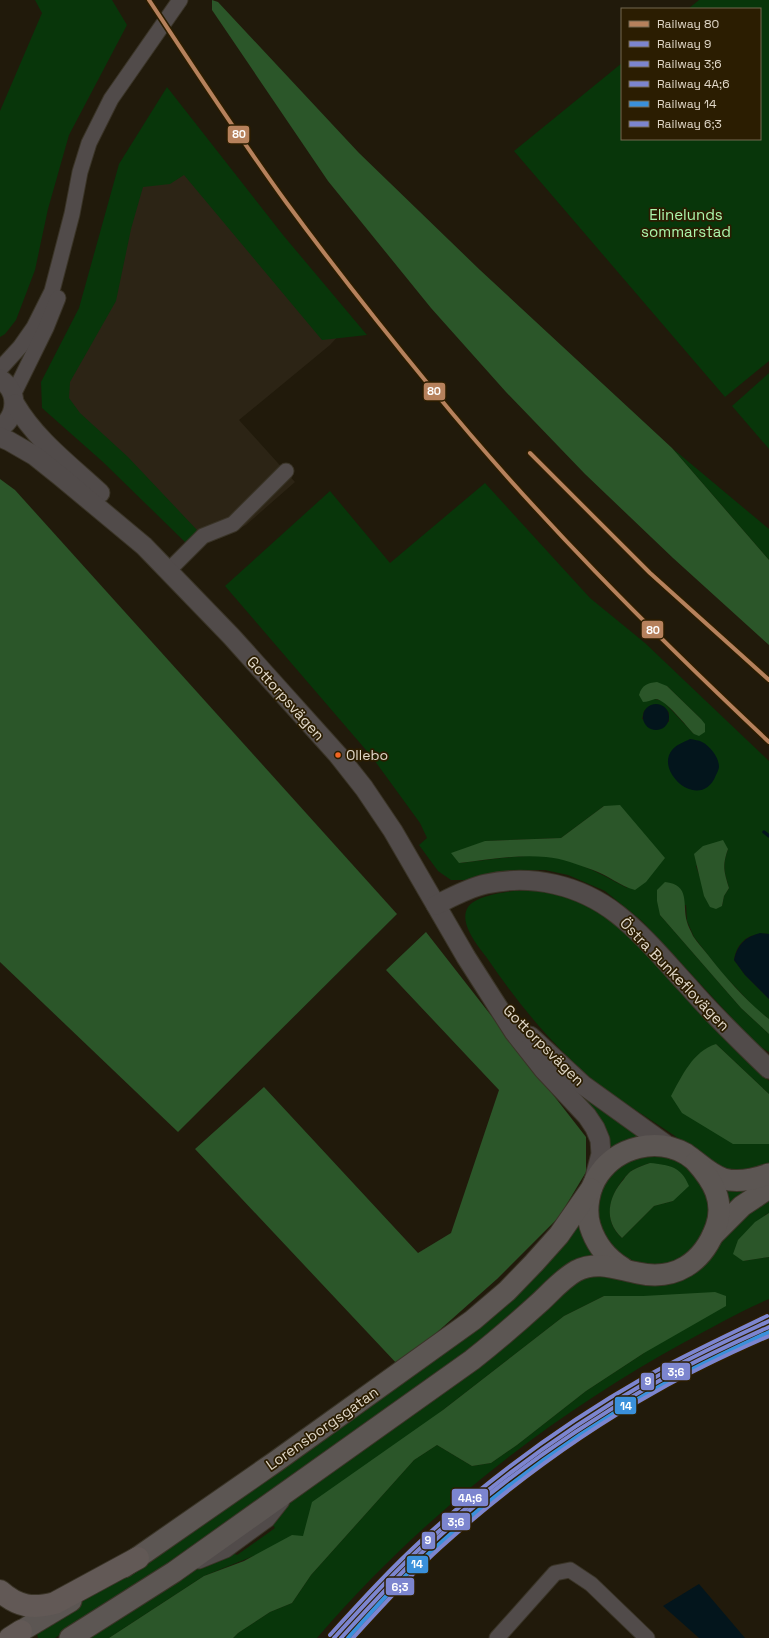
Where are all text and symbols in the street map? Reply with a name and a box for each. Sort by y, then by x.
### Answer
legend [621,8,761,140]
text: Railway 80 [657,16,719,32]
text: Railway 9 [657,36,711,52]
text: Railway 3;6 [657,56,722,72]
text: Railway 4A;6 [657,76,729,92]
text: Railway 14 [657,96,717,112]
text: Railway 6;3 [657,116,722,132]
line badge: 80 [227,125,250,144]
text: 80 [232,127,246,141]
park label: Elinelunds sommarstad [641,205,731,241]
line badge: 80 [423,382,446,401]
text: 80 [427,384,441,398]
line badge: 80 [641,620,664,639]
text: 80 [646,623,660,637]
street label: Gottorpsvägen [243,652,329,744]
place label: Ollebo [346,746,388,764]
marker: Ollebo [333,750,343,760]
street label: Östra Bunkeflovägen [616,913,734,1035]
street label: Gottorpsvägen [499,1000,589,1090]
line badge: 3;6 [661,1362,691,1381]
text: 3;6 [668,1365,685,1379]
line badge: 9 [640,1372,655,1391]
text: 9 [645,1374,652,1388]
street label: Lorensborgsgatan [262,1382,382,1474]
line badge: 14 [614,1396,637,1415]
text: 14 [620,1399,632,1413]
line badge: 4A;6 [451,1488,489,1507]
text: 4A;6 [458,1491,482,1505]
line badge: 3;6 [441,1512,471,1531]
text: 3;6 [448,1515,465,1529]
line badge: 9 [421,1531,436,1550]
text: 9 [425,1533,432,1547]
line badge: 14 [406,1555,429,1574]
text: 14 [411,1557,423,1571]
line badge: 6;3 [385,1577,415,1596]
text: 6;3 [392,1580,409,1594]

